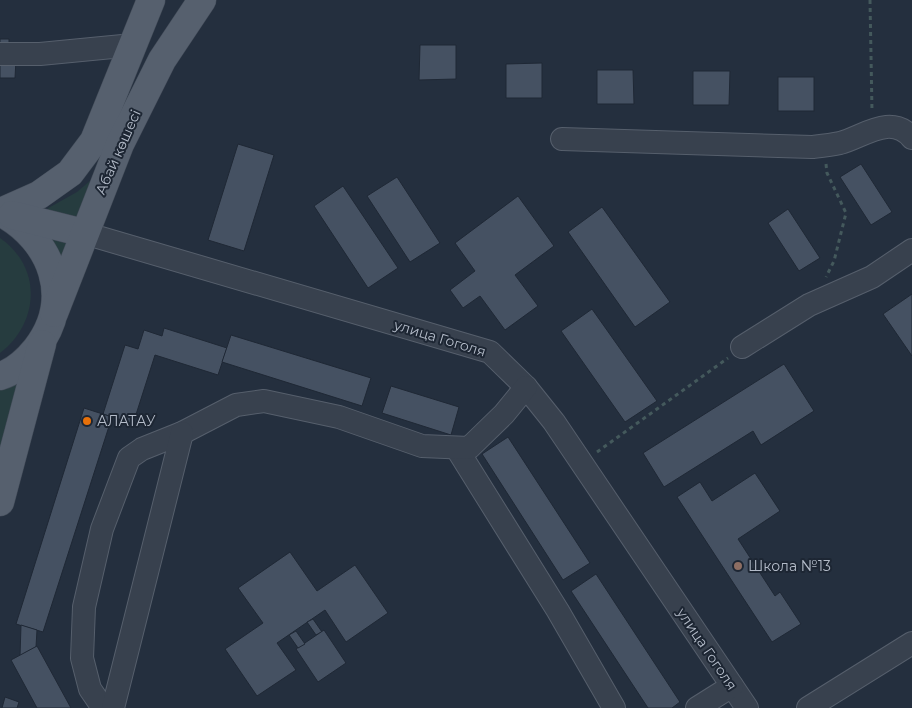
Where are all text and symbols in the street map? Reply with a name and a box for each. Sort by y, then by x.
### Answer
street label: Абай көшесі [91,107,145,197]
street label: улица Гоголя [391,315,488,361]
place label: АЛАТАУ [97,412,156,430]
marker: АЛАТАУ [81,415,93,427]
place label: Школа №13 [748,557,831,575]
marker: Школа №13 [732,560,744,572]
street label: улица Гоголя [672,604,741,693]

